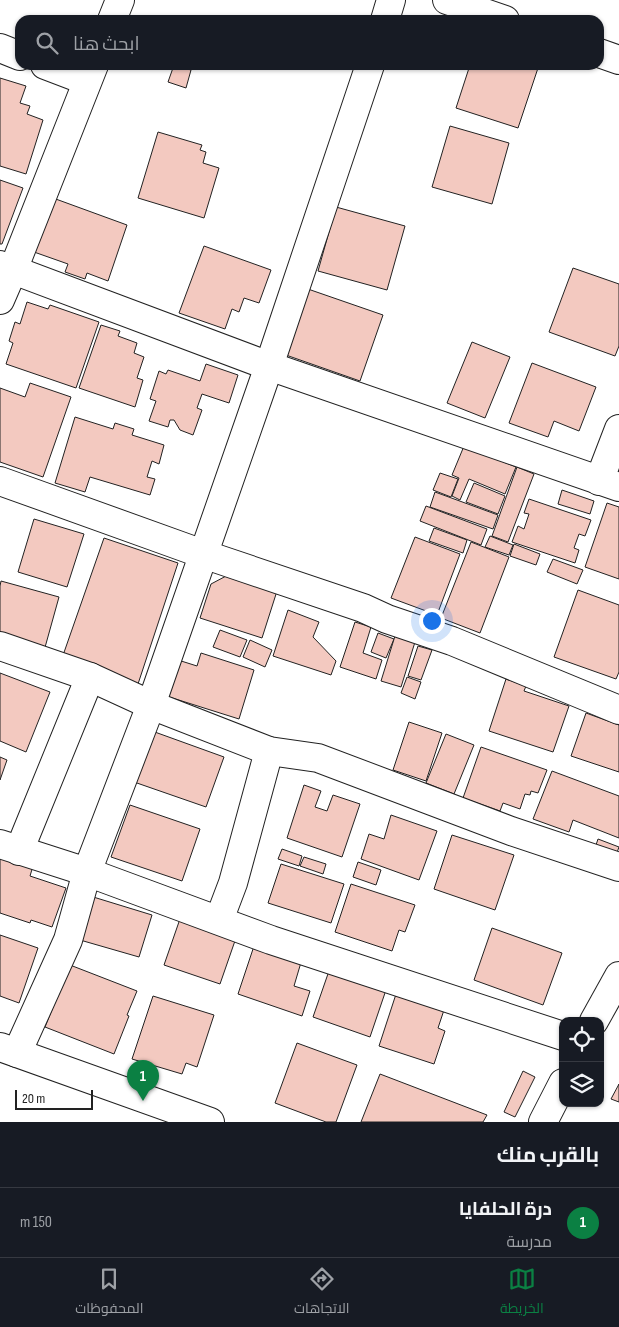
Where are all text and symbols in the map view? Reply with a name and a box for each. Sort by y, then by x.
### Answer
search box [15,15,604,70]
icon: search [33,29,61,57]
text: ابحث هنا [73,33,140,56]
your location [419,608,445,634]
map controls [559,1017,604,1107]
button: locate [559,1017,604,1062]
pin: 1 [127,1060,159,1101]
button: layers [559,1062,604,1107]
scale bar [15,1087,92,1110]
text: 20 m [22,1090,45,1107]
text: بالقرب منك [497,1143,599,1168]
text: درة الحلفايا [459,1198,552,1221]
text: 150 m [20,1213,52,1232]
text: 1 [580,1213,586,1232]
text: مدرسة [506,1233,552,1252]
tab: المحفوظات [75,1265,143,1321]
tab: الاتجاهات [294,1265,349,1321]
tab: الخريطة [500,1265,544,1321]

